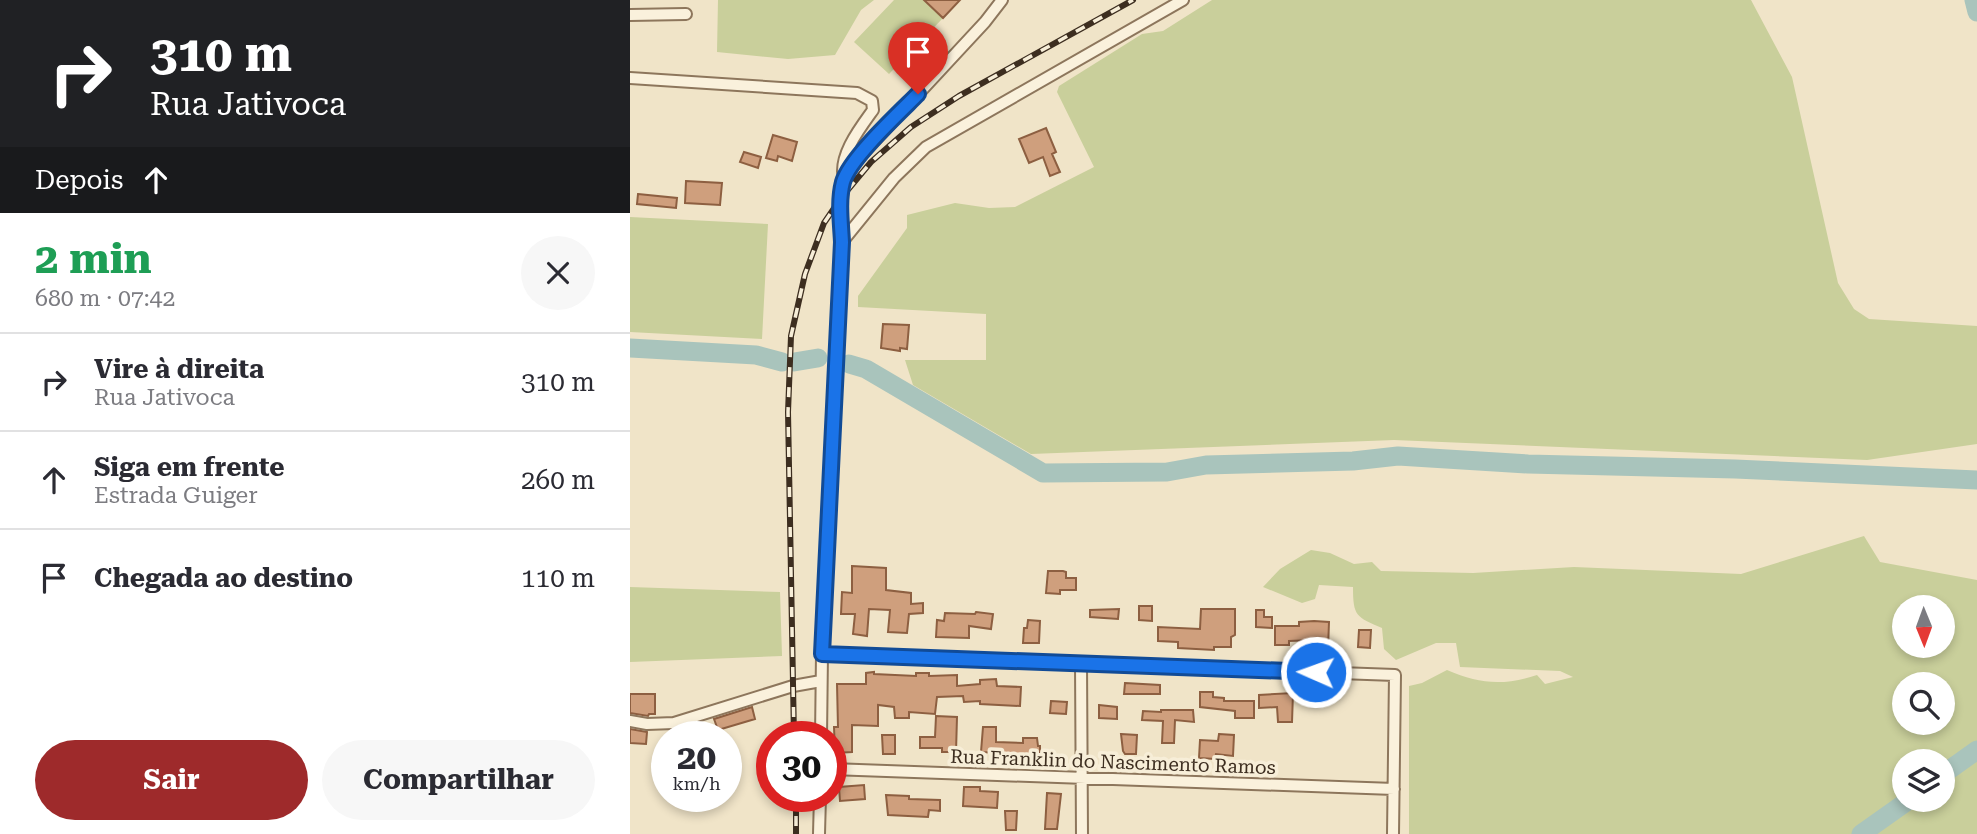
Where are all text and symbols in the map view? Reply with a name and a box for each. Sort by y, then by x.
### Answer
pin [888,22,948,94]
text: 310 m [150,26,292,83]
icon: right [35,28,126,119]
icon: arrive [899,33,937,71]
text: Rua Jativoca [150,85,346,123]
icon: ahead [137,161,175,199]
text: Depois [35,165,123,195]
text: 2 min [35,234,152,283]
button: close [521,236,595,310]
text: 680 m · 07:42 [35,285,175,312]
text: Vire à direita [94,354,264,384]
icon: right [35,363,73,401]
text: 310 m [521,367,595,397]
text: Rua Jativoca [94,384,235,411]
text: Siga em frente [94,452,284,482]
icon: ahead [35,461,73,499]
text: 260 m [521,465,595,495]
text: Estrada Guiger [94,482,258,509]
icon: arrive [35,559,73,597]
text: Chegada ao destino [94,563,353,593]
text: 110 m [521,563,595,593]
north arrow [1892,595,1955,658]
map controls [1892,595,1955,812]
position arrow [1279,635,1353,709]
button: search [1892,672,1955,735]
speed limit sign: 30 [756,721,847,812]
text: 20 [677,737,716,778]
button: Sair [35,740,308,820]
button: Compartilhar [322,740,595,820]
street label: Rua Franklin do Nascimento Ramos [950,745,1276,779]
button: layers [1892,749,1955,812]
text: km/h [672,773,721,794]

